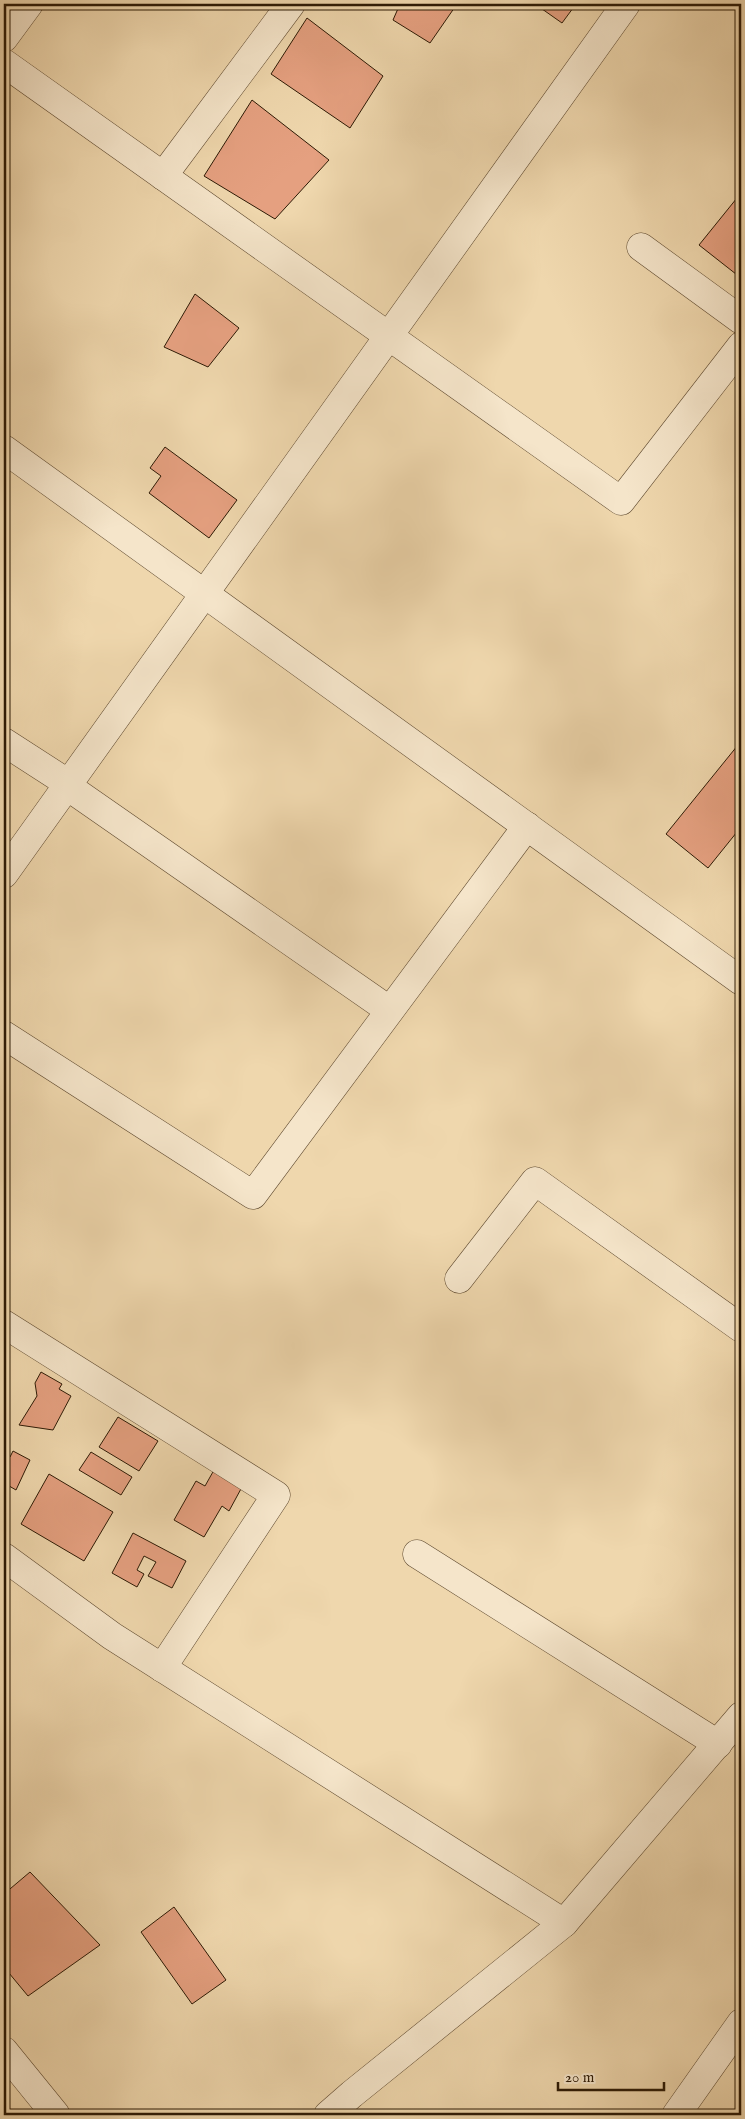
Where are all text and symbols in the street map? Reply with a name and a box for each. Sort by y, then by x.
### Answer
scale bar [558,2059,664,2091]
text: 20 m [565,2068,595,2087]

